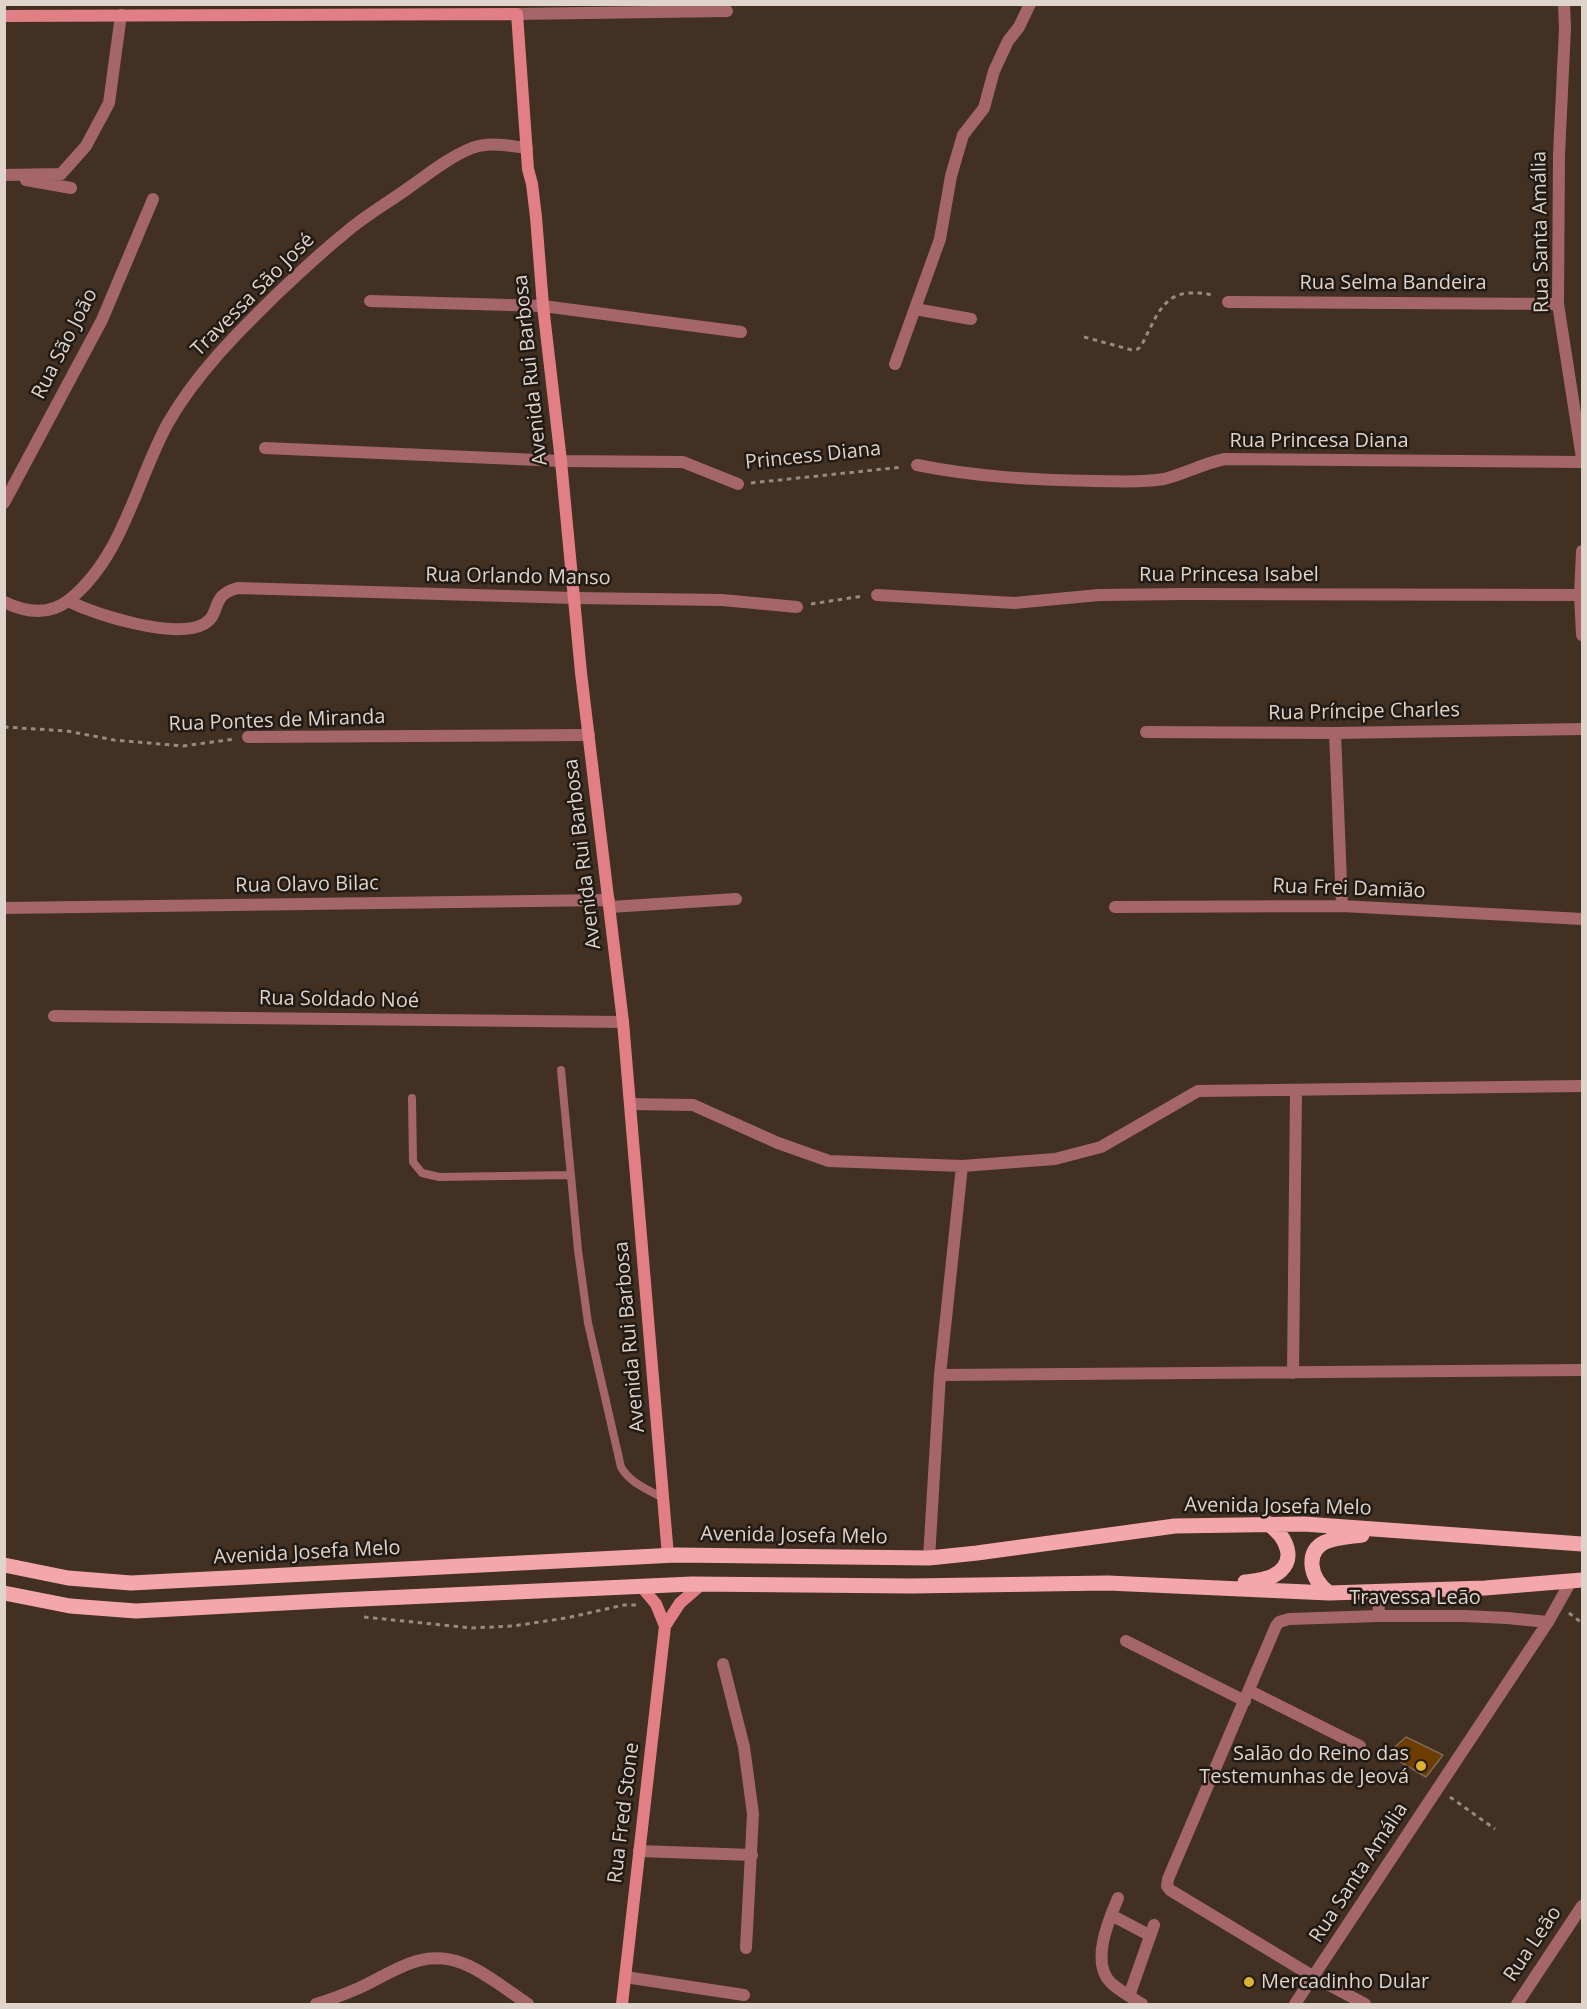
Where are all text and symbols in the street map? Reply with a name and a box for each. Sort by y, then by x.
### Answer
street label: Rua Santa Amália [1528,151,1554,313]
street label: Travessa São José [186,228,320,362]
street label: Rua Selma Bandeira [1299,271,1487,295]
street label: Avenida Rui Barbosa [509,273,553,467]
street label: Rua São João [27,285,103,403]
street label: Rua Princesa Diana [1229,429,1409,453]
street label: Princess Diana [744,437,882,475]
street label: Rua Orlando Manso [425,563,611,591]
street label: Rua Princesa Isabel [1139,563,1319,587]
street label: Rua Príncipe Charles [1268,698,1460,726]
street label: Rua Pontes de Miranda [168,705,386,737]
street label: Avenida Rui Barbosa [559,757,607,951]
street label: Rua Olavo Bilac [235,872,379,898]
street label: Rua Frei Damião [1272,874,1426,904]
street label: Rua Soldado Noé [259,987,419,1013]
street label: Avenida Rui Barbosa [610,1240,650,1434]
street label: Avenida Josefa Melo [1184,1493,1372,1521]
street label: Avenida Josefa Melo [700,1522,888,1550]
street label: Avenida Josefa Melo [213,1536,401,1570]
street label: Travessa Leão [1349,1586,1481,1610]
street label: Rua Fred Stone [603,1741,645,1885]
place label: Salão do Reino das Testemunhas de Jeová [1199,1742,1409,1789]
marker: Salão do Reino das Testemunhas de Jeová [1414,1759,1428,1773]
street label: Rua Santa Amália [1305,1798,1413,1948]
street label: Rua Leão [1499,1902,1567,1986]
place label: Mercadinho Dular [1261,1970,1429,1994]
marker: Mercadinho Dular [1242,1975,1256,1989]

